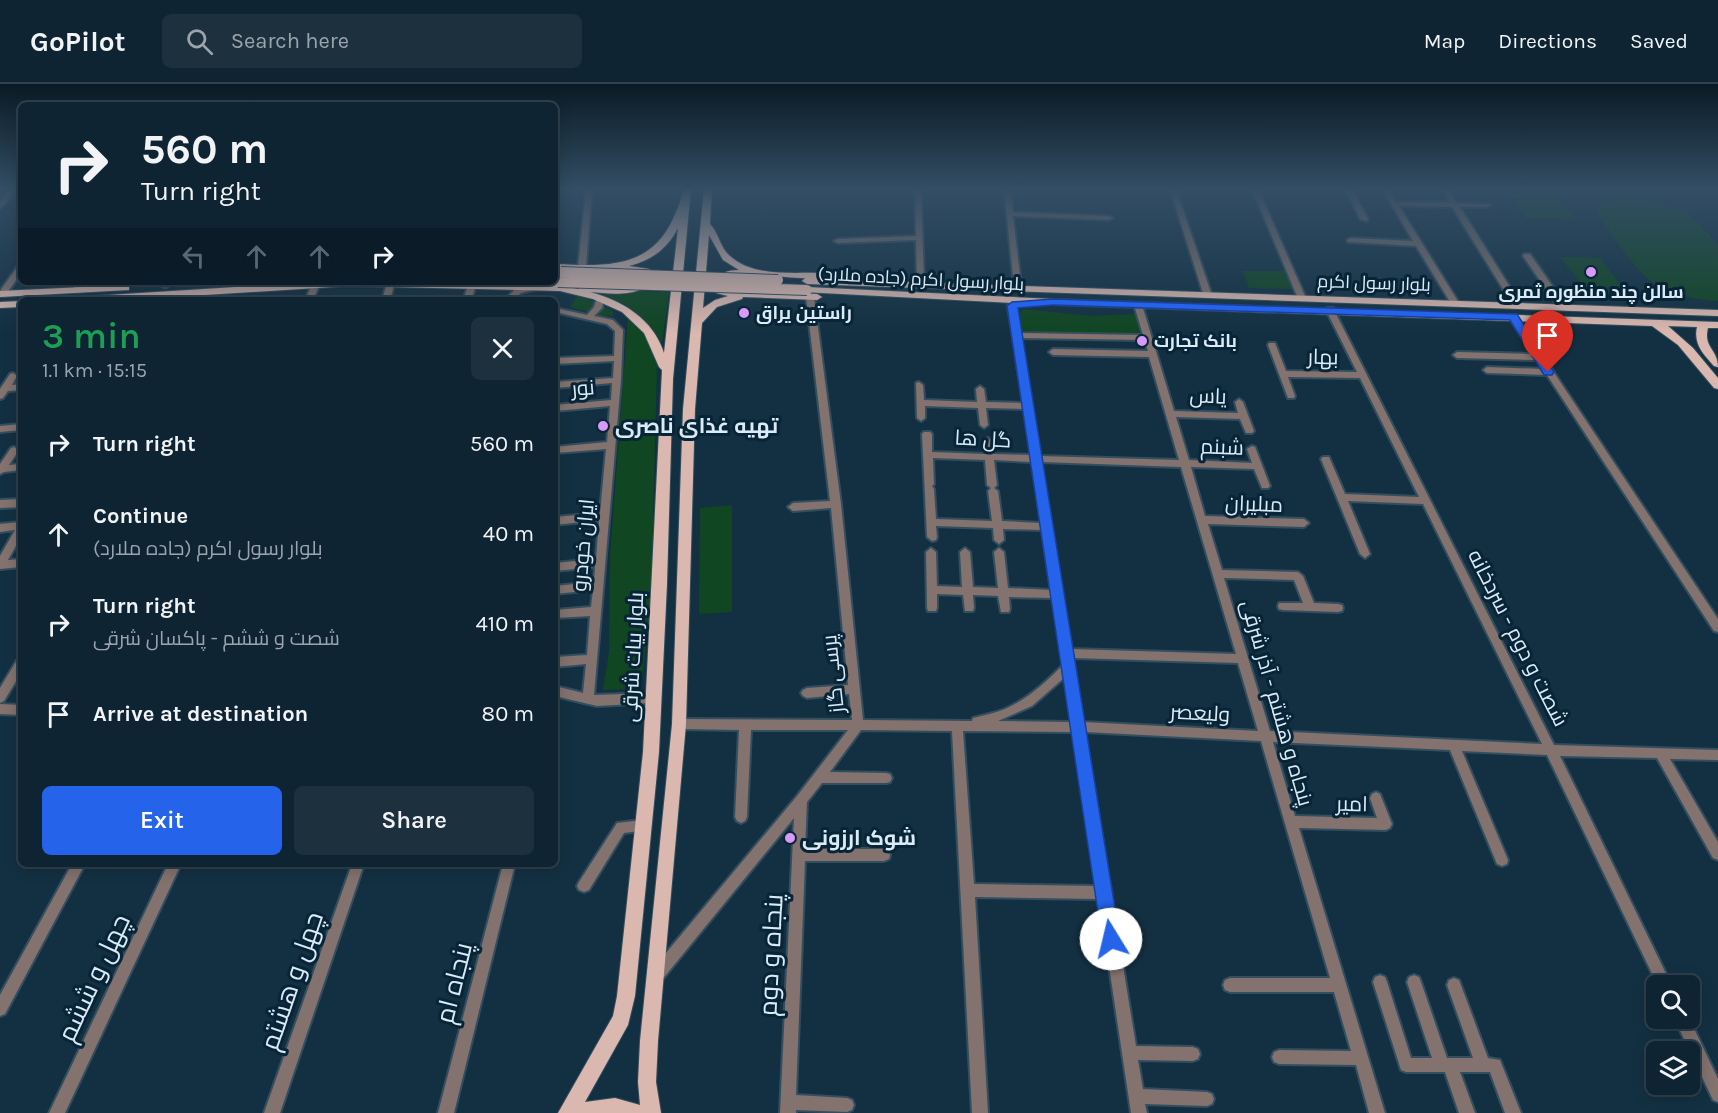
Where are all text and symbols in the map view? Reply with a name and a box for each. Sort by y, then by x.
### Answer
search box [162,14,582,68]
text: GoPilot [30,25,126,58]
icon: search [183,25,216,58]
text: Search here [231,28,349,54]
text: Map [1424,29,1465,53]
text: Directions [1498,29,1597,53]
text: Saved [1630,29,1688,53]
text: 560 m [141,124,268,174]
icon: right [42,126,120,204]
text: Turn right [141,175,261,207]
icon: left [177,240,210,273]
icon: ahead [240,240,273,273]
icon: ahead [303,240,336,273]
icon: right [366,240,399,273]
street label: بلوار رسول اکرم (جاده ملارد) [817,263,1025,296]
marker: سالن چند منظوره ثمری [1584,265,1598,279]
street label: بلوار رسول اکرم [1317,270,1431,297]
place label: سالن چند منظوره ثمری [1498,281,1684,304]
place label: راستین یراق [756,302,852,324]
marker: راستین یراق [737,306,751,320]
pin [1522,310,1573,372]
text: 3 min [42,315,141,357]
button: close [471,317,534,380]
icon: arrive [1531,319,1564,352]
place label: بانک تجارت [1154,330,1237,352]
marker: بانک تجارت [1135,334,1149,348]
street label: بهار [1306,345,1339,370]
text: 1.1 km · 15:15 [42,359,147,382]
street label: نور [569,375,596,401]
street label: یاس [1189,383,1227,410]
place label: تهیه غذای ناصری [615,414,780,439]
marker: تهیه غذای ناصری [596,419,610,433]
street label: گل ها [954,426,1012,453]
icon: right [42,428,75,461]
text: Turn right [93,431,196,457]
text: 560 m [470,431,534,457]
street label: شبنم [1200,434,1244,462]
street label: مبلیران [1224,491,1284,518]
street label: ایران خودرو [567,498,600,593]
text: Continue [93,503,188,529]
icon: ahead [42,518,75,551]
text: 40 m [483,521,534,547]
text: بلوار رسول اکرم (جاده ملارد) [93,537,323,560]
street label: شصت و دوم - سردخانه [1461,546,1573,731]
street label: بلوار بیات شرقی [618,591,649,723]
text: Turn right [93,593,196,619]
street label: پنجاه و هشتم - آذر شرقی [1234,597,1318,810]
icon: right [42,608,75,641]
text: 410 m [476,611,534,637]
text: شصت و ششم - پاکسان شرقی [93,627,340,650]
street label: پرسی گاز [817,633,851,715]
icon: arrive [42,698,75,731]
street label: ولیعصر [1168,699,1231,727]
text: Arrive at destination [93,701,308,727]
text: 80 m [482,701,534,727]
button: Exit [42,786,282,855]
button: Share [294,786,534,855]
street label: امیر [1335,792,1368,816]
place label: شوک ارزونی [802,826,916,851]
marker: شوک ارزونی [783,831,797,845]
street label: پنجاه و دوم [752,893,792,1017]
position arrow [1079,907,1143,971]
street label: چهل و هشتم [254,908,332,1055]
street label: چهل و ششم [51,909,139,1048]
street label: پنجاه ام [429,939,481,1027]
map controls [1646,975,1700,1095]
button: search [1646,975,1700,1029]
button: layers [1646,1041,1700,1095]

